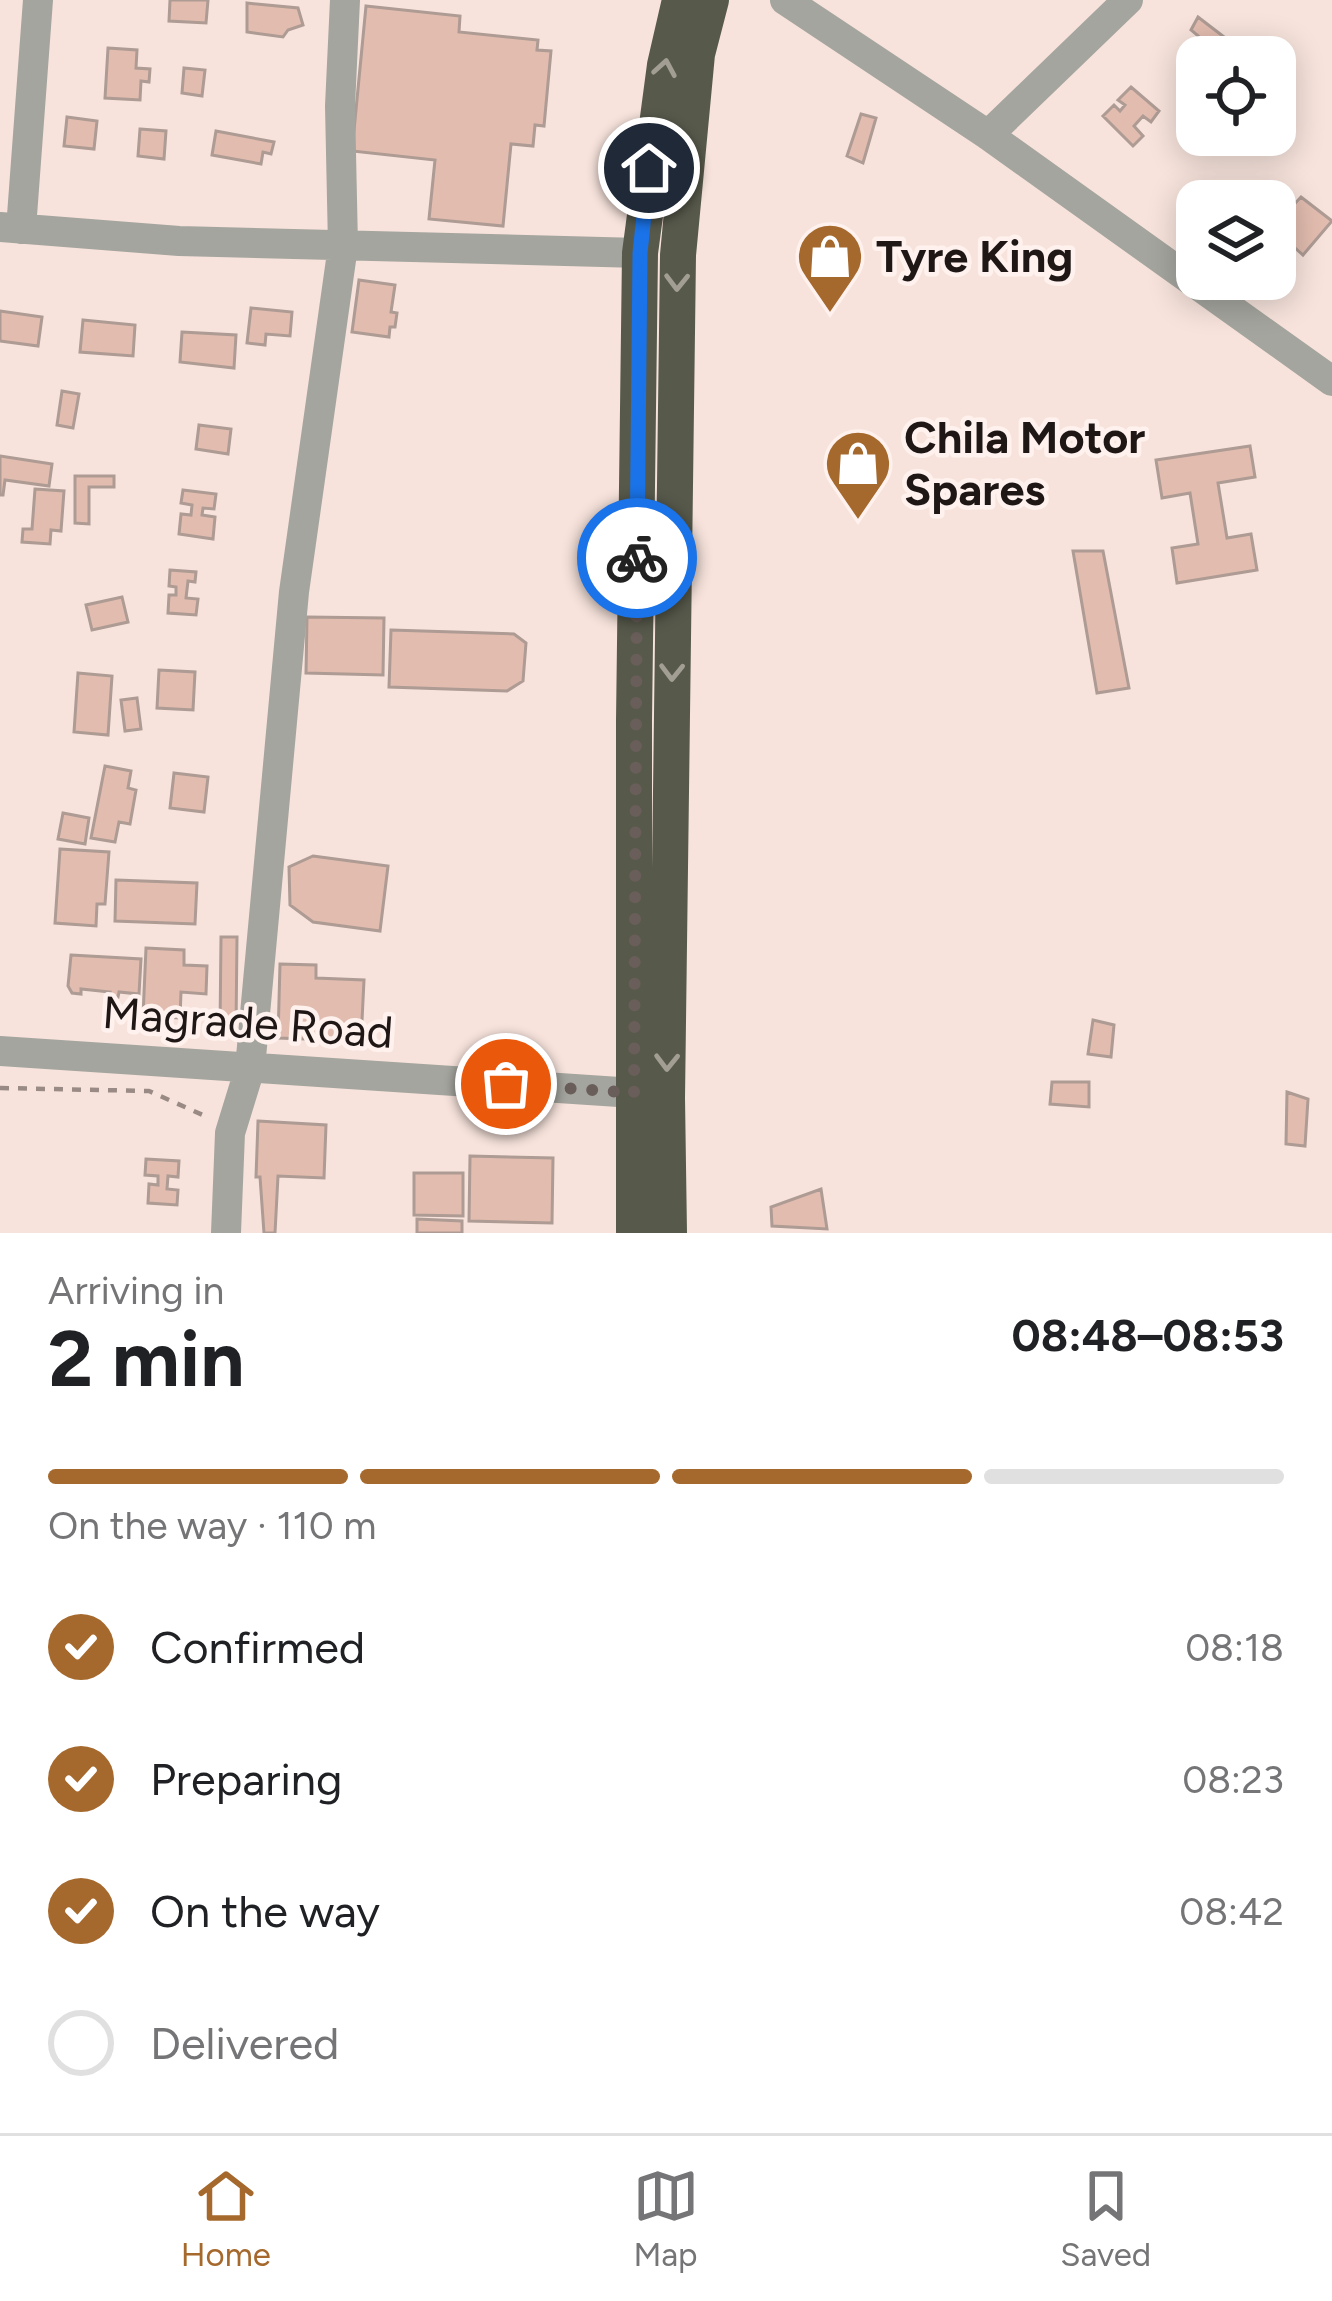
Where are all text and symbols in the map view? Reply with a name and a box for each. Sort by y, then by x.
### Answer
map controls [1176,36,1296,300]
button: locate [1176,36,1296,156]
one-way arrow [651,58,677,78]
pin [598,117,700,219]
icon: home [616,135,682,201]
button: layers [1176,180,1296,300]
shop icon: Tyre King [795,221,865,315]
place label: Tyre King [876,229,1073,283]
one-way arrow [665,273,691,292]
place label: Chila Motor Spares [904,410,1145,516]
shop icon: Chila Motor Spares [823,428,893,522]
courier [577,498,697,618]
icon: bike [604,525,670,591]
one-way arrow [659,663,685,682]
street label: Magrade Road [101,985,395,1059]
pin [455,1033,557,1135]
icon: bag [473,1051,539,1117]
one-way arrow [655,1053,681,1072]
text: Arriving in [48,1267,224,1314]
text: 08:48–08:53 [1012,1308,1284,1362]
text: 2 min [48,1312,244,1406]
text: On the way · 110 m [48,1502,377,1549]
icon: check [48,1614,114,1680]
text: Confirmed [150,1620,365,1674]
text: 08:18 [1185,1624,1284,1671]
icon: check [48,1746,114,1812]
text: Preparing [150,1752,342,1806]
text: 08:23 [1182,1756,1284,1803]
icon: check [48,1878,114,1944]
text: On the way [150,1884,380,1938]
text: 08:42 [1179,1888,1284,1935]
text: Delivered [150,2016,339,2070]
tab: Home [181,2163,271,2274]
tab: Map [633,2163,699,2274]
tab: Saved [1060,2163,1151,2274]

